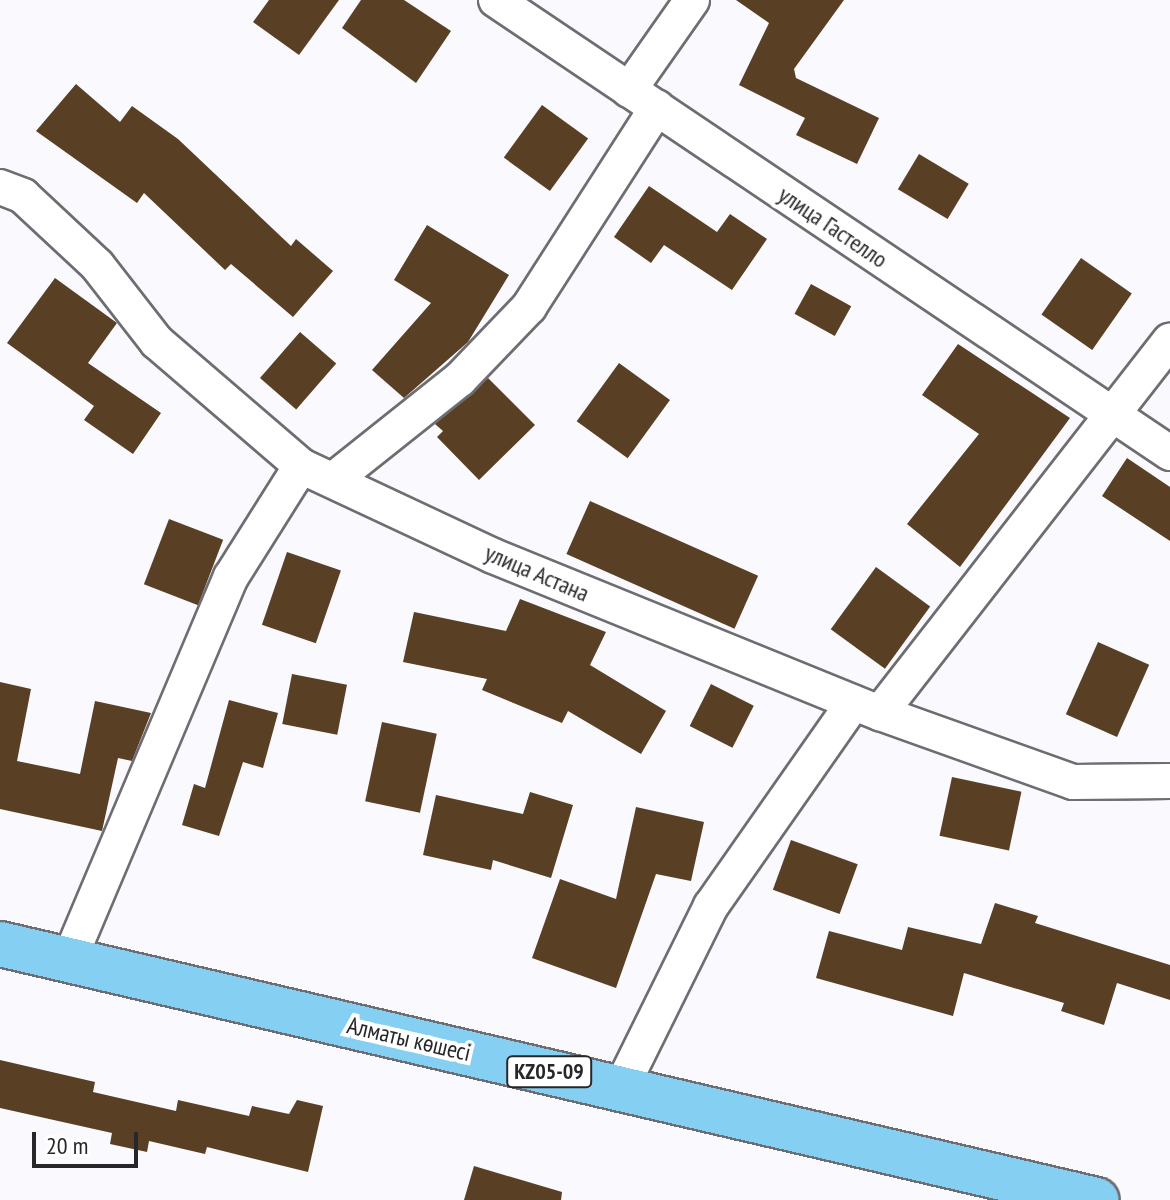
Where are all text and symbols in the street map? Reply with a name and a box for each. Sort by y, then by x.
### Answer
street label: улица Гастелло [773,180,893,274]
street label: улица Астана [480,538,594,608]
street label: Алматы көшесі [344,1011,474,1067]
road number: KZ05-09 [505,1054,593,1090]
scale bar [36,1116,142,1166]
text: 20 m [46,1130,88,1161]

